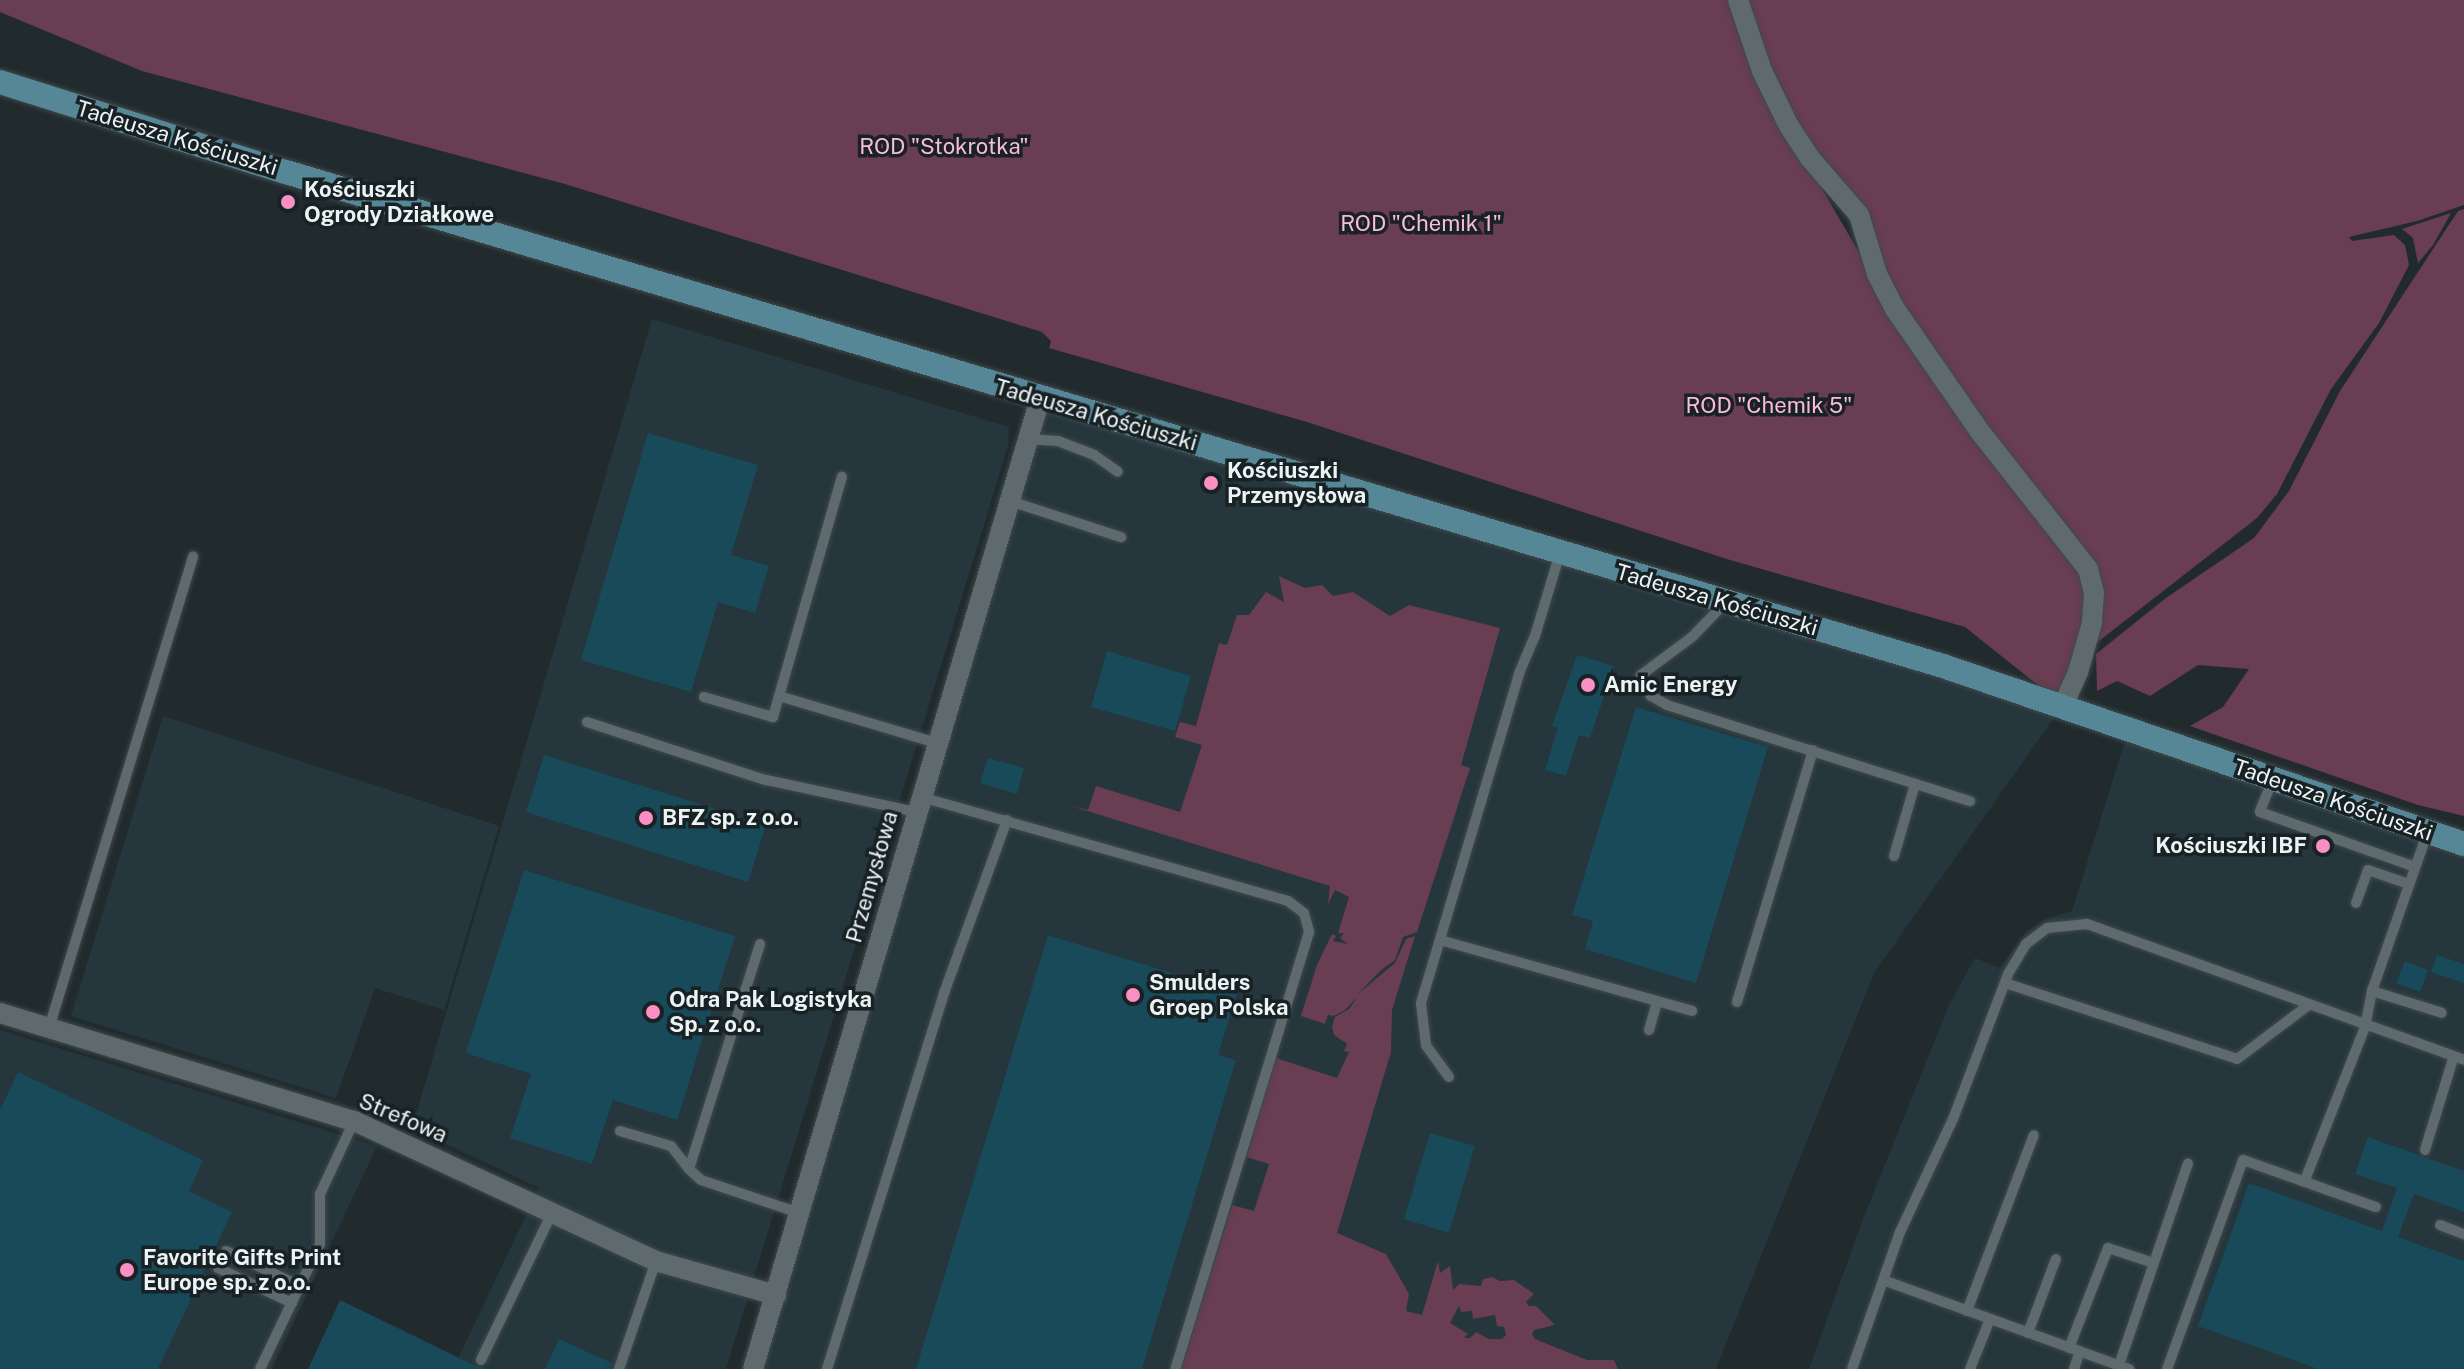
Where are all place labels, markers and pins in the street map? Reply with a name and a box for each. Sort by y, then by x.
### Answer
place label: Kościuszki Ogrody Działkowe [304,176,494,228]
marker: Kościuszki Ogrody Działkowe [279,193,297,211]
place label: Kościuszki Przemysłowa [1227,457,1366,508]
marker: Kościuszki Przemysłowa [1202,474,1220,492]
place label: Amic Energy [1604,672,1737,698]
marker: Amic Energy [1579,676,1597,694]
place label: BFZ sp. z o.o. [662,805,799,831]
marker: BFZ sp. z o.o. [637,809,655,827]
place label: Kościuszki IBF [2155,833,2307,859]
marker: Kościuszki IBF [2314,837,2332,855]
place label: Smulders Groep Polska [1149,969,1288,1020]
place label: Odra Pak Logistyka Sp. z o.o. [669,986,872,1038]
marker: Smulders Groep Polska [1124,986,1142,1004]
marker: Odra Pak Logistyka Sp. z o.o. [644,1003,662,1021]
place label: Favorite Gifts Print Europe sp. z o.o. [143,1244,341,1296]
marker: Favorite Gifts Print Europe sp. z o.o. [118,1261,136,1279]

